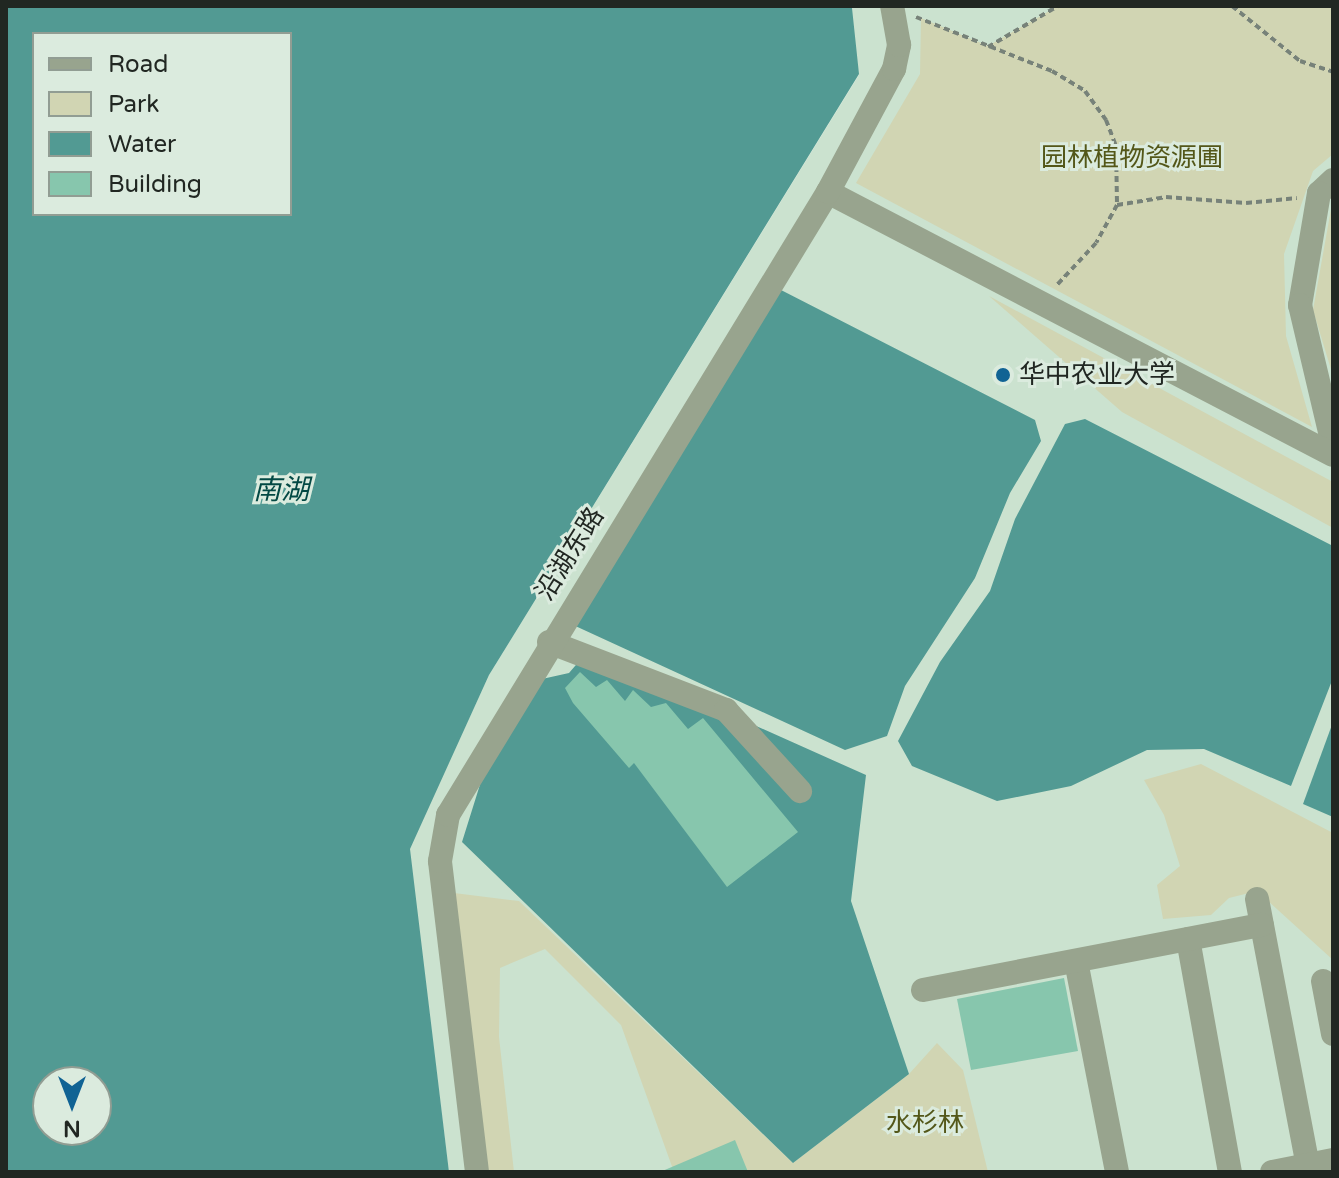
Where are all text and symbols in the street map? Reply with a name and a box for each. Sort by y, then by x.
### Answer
legend [32,32,292,216]
text: Road [108,50,168,79]
text: Park [108,90,159,119]
text: Water [108,130,176,159]
park label: 园林植物资源圃 [1041,142,1223,174]
text: Building [108,170,202,199]
place label: 华中农业大学 [1019,359,1175,391]
marker: 华中农业大学 [994,366,1012,384]
water label: 南湖 [253,473,309,507]
street label: 沿湖东路 [529,502,611,606]
north arrow [32,1066,112,1146]
park label: 水杉林 [886,1107,964,1139]
text: N [63,1115,81,1141]

